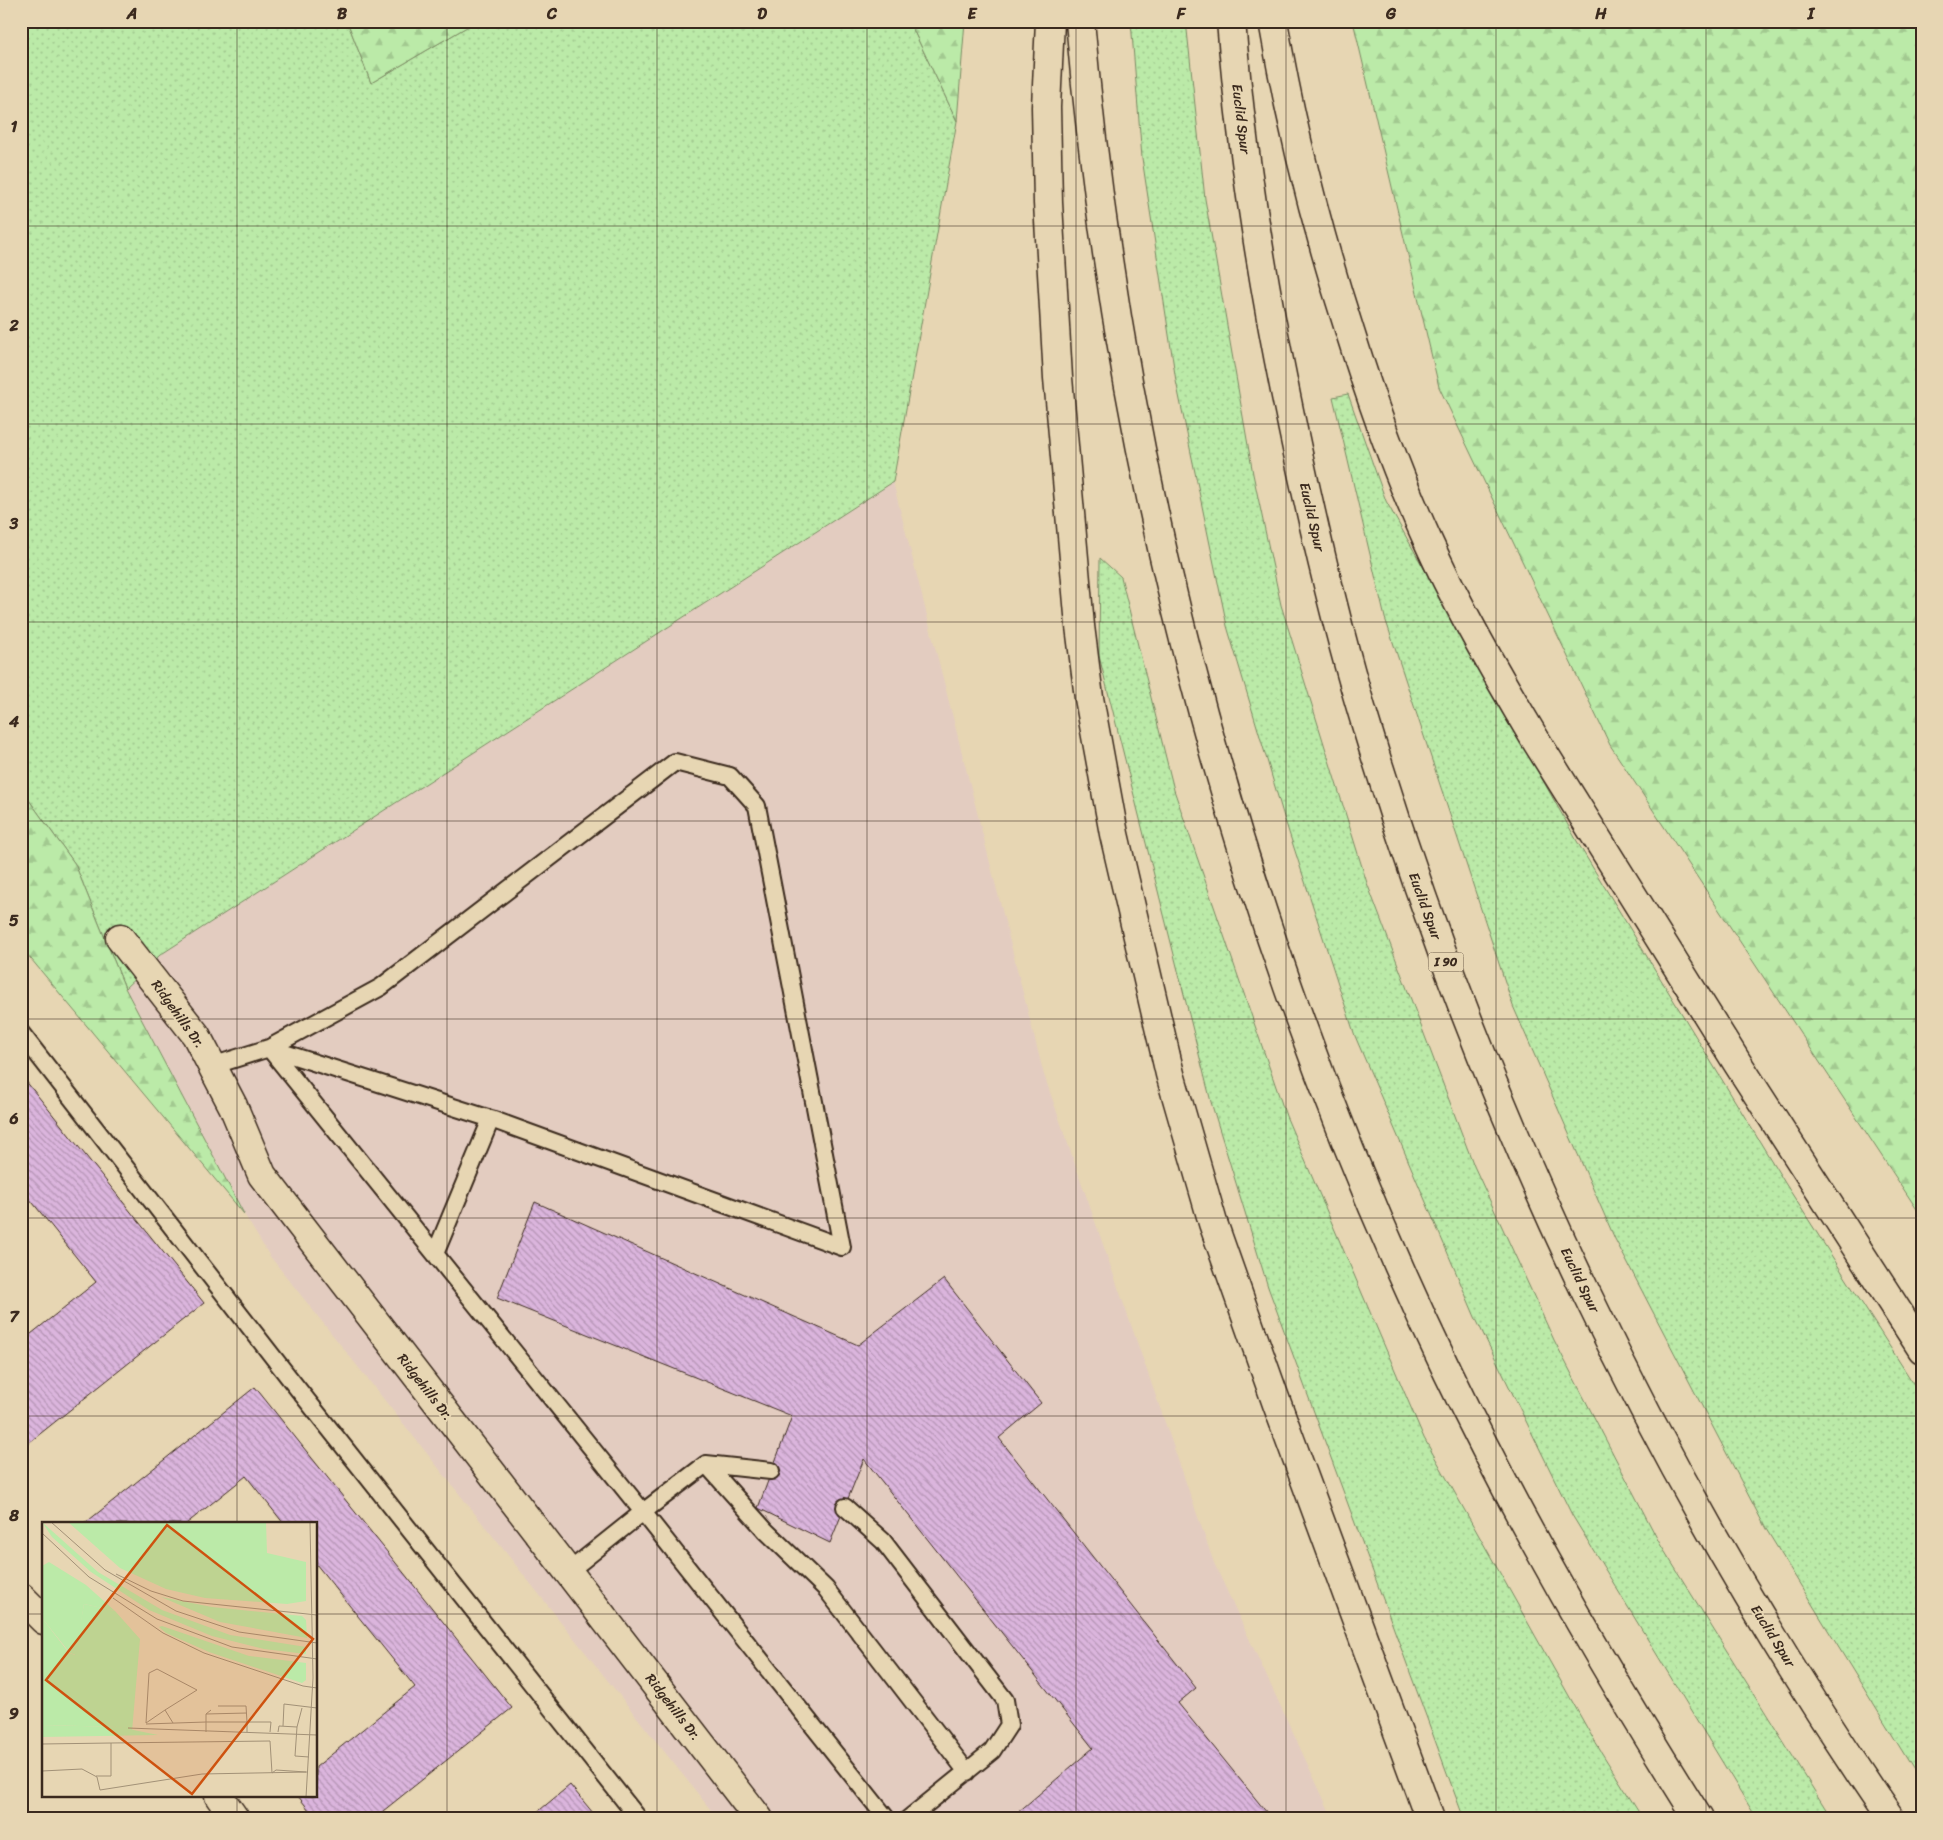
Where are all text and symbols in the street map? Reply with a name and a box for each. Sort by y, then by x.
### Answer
text: A [126,0,137,28]
text: B [337,0,348,28]
text: C [546,0,558,28]
text: D [757,0,767,28]
text: E [968,0,978,28]
text: F [1176,0,1187,28]
text: G [1385,0,1397,28]
text: H [1594,0,1607,28]
text: I [1807,0,1816,28]
street label: Euclid Spur [1224,82,1258,157]
text: 1 [11,112,18,141]
text: 2 [8,311,19,340]
street label: Euclid Spur [1292,480,1332,555]
text: 3 [9,509,19,538]
text: 4 [8,707,19,736]
street label: Euclid Spur [1401,869,1449,945]
text: 5 [9,906,19,935]
road number: I 90 [1428,952,1464,972]
street label: Ridgehills Dr. [144,974,212,1054]
text: 6 [8,1104,19,1133]
street label: Euclid Spur [1553,1243,1607,1318]
text: 7 [9,1302,20,1331]
street label: Ridgehills Dr. [391,1348,459,1426]
text: 8 [8,1501,19,1530]
inset map [42,1522,318,1798]
street label: Euclid Spur [1744,1599,1803,1674]
street label: Ridgehills Dr. [639,1668,707,1746]
text: 9 [9,1699,19,1728]

